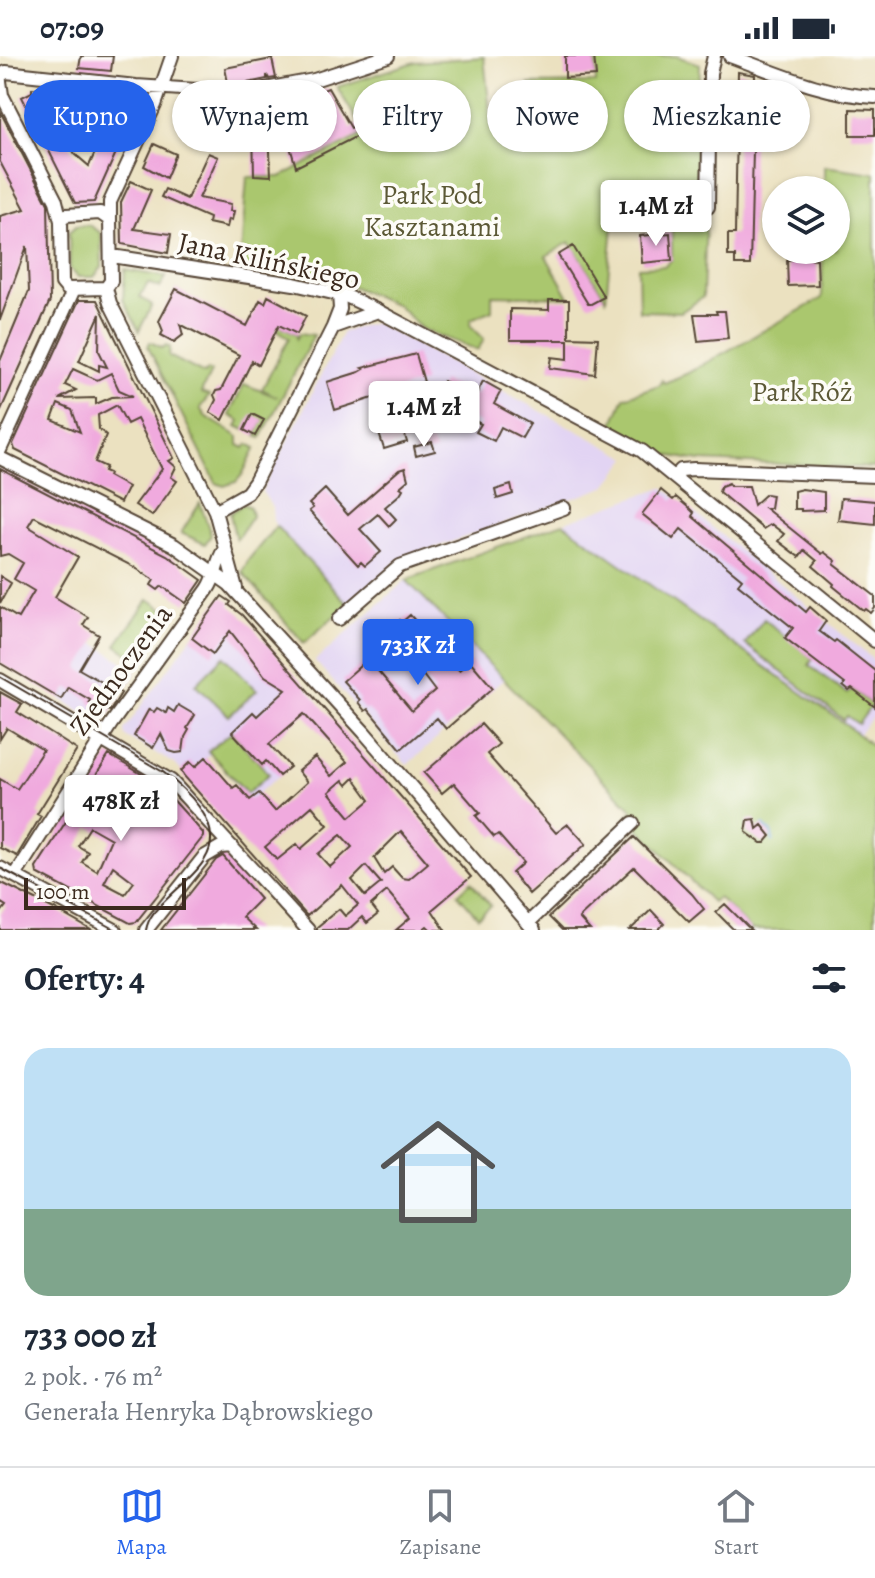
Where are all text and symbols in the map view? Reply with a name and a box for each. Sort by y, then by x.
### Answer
text: 07:09 [40,8,104,48]
chip: Kupno [24,80,156,152]
chip: Wynajem [172,80,337,152]
chip: Filtry [353,80,471,152]
chip: Nowe [487,80,608,152]
chip: Mieszkanie [624,80,810,152]
park label: Park Pod Kasztanami [364,176,500,246]
map controls [762,176,850,264]
button: layers [762,176,850,264]
pin: 1.4M zł [582,180,730,248]
text: 1.4M zł [619,188,693,223]
street label: Jana Kilińskiego [175,223,363,299]
park label: Park Róż [751,373,853,411]
pin: 1.4M zł [350,381,498,449]
text: 1.4M zł [387,389,461,424]
street label: Zjednoczenia [61,597,181,743]
pin: 733K zł [344,619,492,687]
text: 733K zł [381,627,455,662]
pin: 478K zł [47,775,195,843]
text: 478K zł [82,783,160,818]
scale bar [24,874,186,910]
text: 100 m [36,877,90,907]
text: Oferty: 4 [24,955,145,1002]
icon: filters [807,956,851,1000]
icon: home [366,1100,510,1244]
text: 733 000 zł [24,1312,157,1359]
text: 2 pok. · 76 m² [24,1359,162,1394]
text: Generała Henryka Dąbrowskiego [24,1394,373,1429]
tab: Mapa [116,1484,167,1562]
tab: Zapisane [400,1484,481,1562]
tab: Start [714,1484,759,1562]

